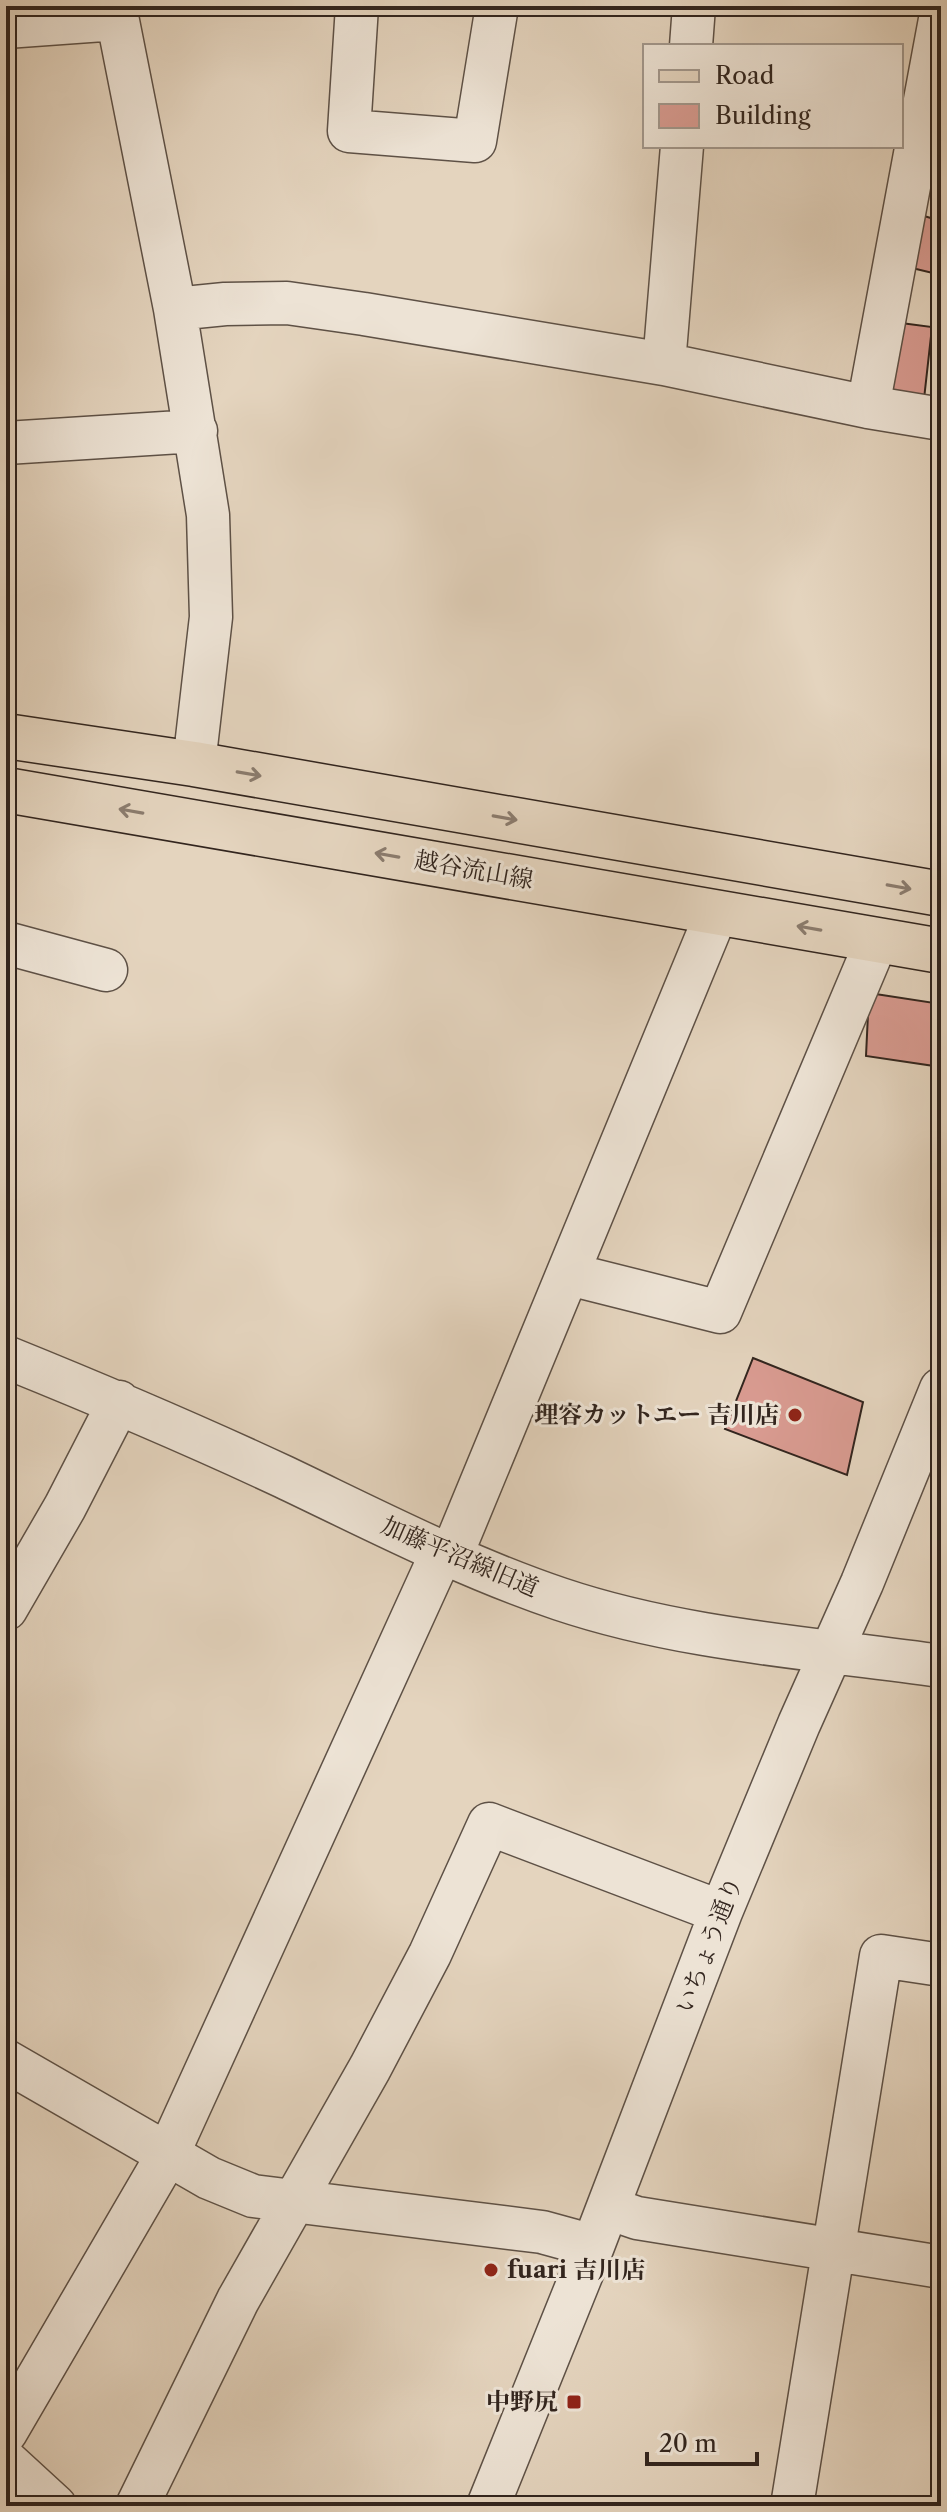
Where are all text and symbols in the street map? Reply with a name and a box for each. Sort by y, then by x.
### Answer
legend [643,44,903,148]
text: Road [715,61,775,90]
text: Building [715,101,811,130]
one-way arrow [236,767,261,782]
one-way arrow [119,803,144,818]
one-way arrow [492,811,518,826]
street label: 越谷流山線 [412,845,536,894]
one-way arrow [375,847,400,862]
one-way arrow [886,880,912,895]
one-way arrow [797,920,822,935]
place label: 理容カットエー 吉川店 [534,1400,779,1429]
marker: 理容カットエー 吉川店 [786,1406,804,1424]
street label: 加藤平沼線旧道 [377,1510,543,1603]
street label: いちょう通り [669,1872,748,2017]
place label: fuari 吉川店 [507,2255,645,2284]
marker: fuari 吉川店 [482,2261,500,2279]
place label: 中野尻 [486,2387,558,2416]
marker: 中野尻 [565,2393,583,2411]
scale bar [647,2416,757,2466]
text: 20 m [659,2429,717,2458]

